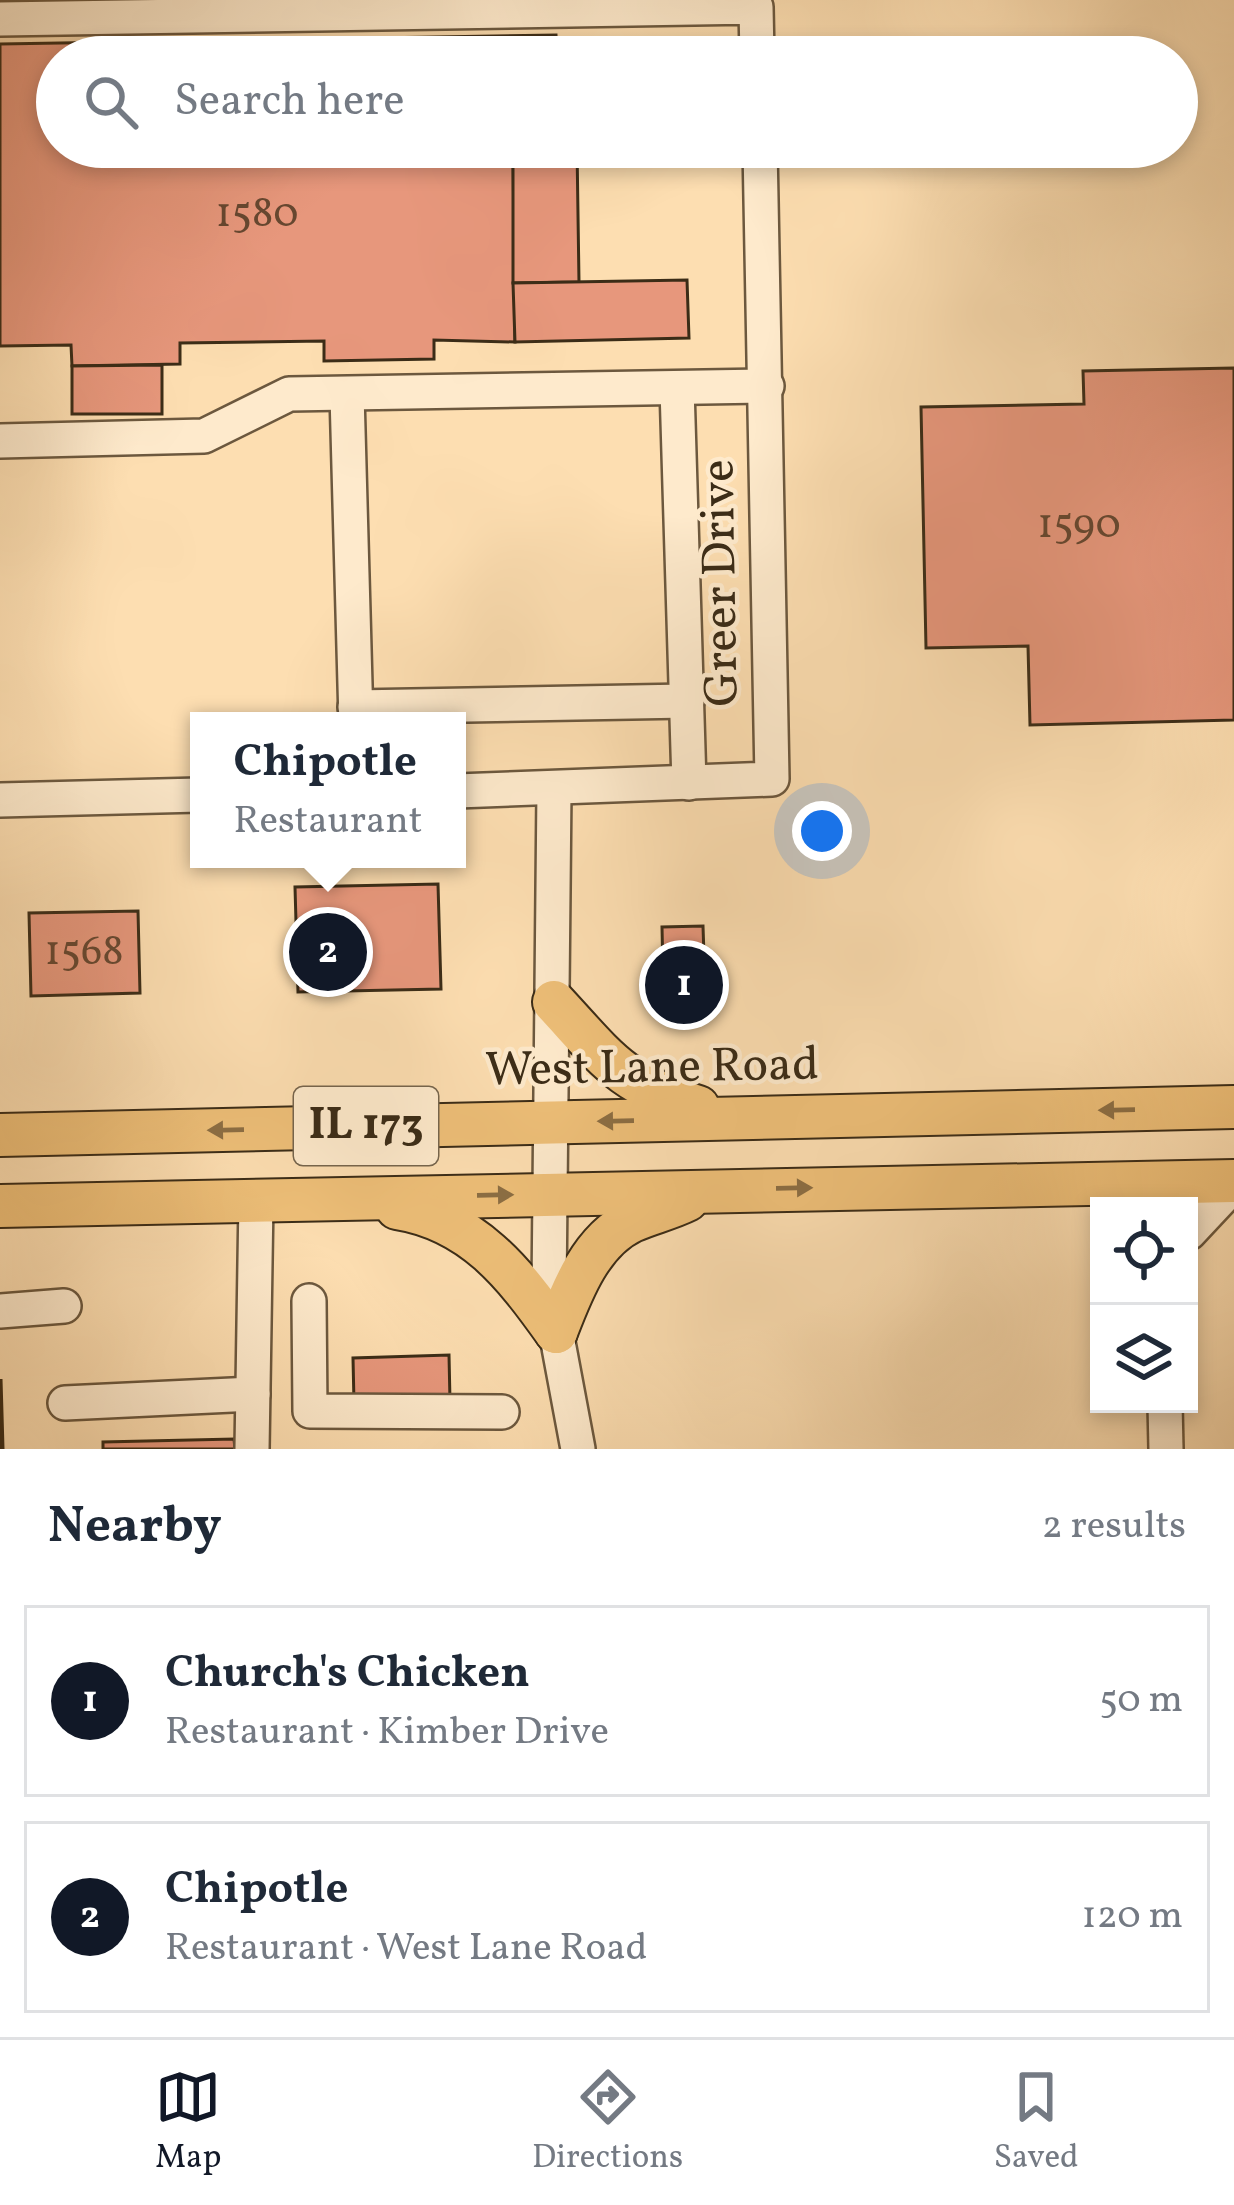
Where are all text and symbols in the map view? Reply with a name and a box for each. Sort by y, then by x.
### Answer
search box [36,36,1198,168]
icon: search [78,69,144,135]
text: Search here [174,71,405,134]
house number: 1580 [215,186,299,245]
street label: Greer Drive [686,459,758,707]
house number: 1590 [1037,497,1121,556]
popup [190,712,466,868]
text: Chipotle [234,732,417,795]
text: Restaurant [234,795,422,849]
your location [792,801,852,861]
pin: 2 [289,907,367,997]
house number: 1568 [44,924,124,983]
pin: 1 [645,940,723,1030]
street label: West Lane Road [484,1033,820,1105]
road number: IL 173 [294,1087,438,1165]
one-way arrow [1097,1100,1135,1119]
one-way arrow [596,1111,634,1130]
one-way arrow [206,1120,244,1139]
one-way arrow [776,1179,814,1198]
one-way arrow [477,1185,515,1204]
map controls [1090,1197,1198,1413]
button: locate [1090,1197,1198,1305]
button: layers [1090,1305,1198,1413]
text: Nearby [48,1492,222,1563]
text: 2 results [1042,1500,1186,1554]
text: Church's Chicken [165,1643,530,1706]
text: 1 [82,1674,98,1728]
text: 50 m [1099,1674,1183,1728]
text: Restaurant · Kimber Drive [165,1706,609,1760]
text: Chipotle [165,1859,349,1922]
text: 2 [80,1890,100,1944]
text: 120 m [1082,1890,1183,1944]
text: Restaurant · West Lane Road [165,1922,648,1976]
tab: Map [155,2064,221,2182]
tab: Directions [532,2064,683,2182]
tab: Saved [994,2064,1079,2182]

